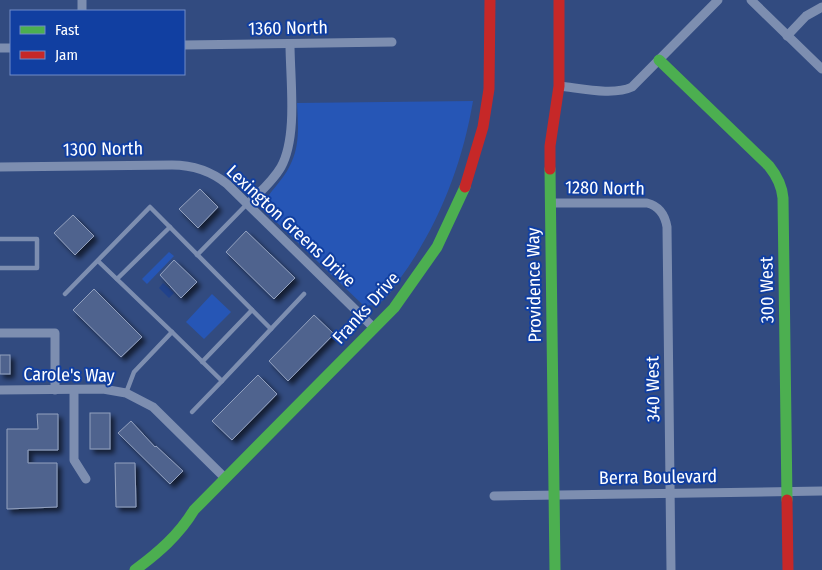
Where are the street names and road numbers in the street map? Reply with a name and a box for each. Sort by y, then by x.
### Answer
street label: 1360 North [248,16,328,40]
street label: 1300 North [63,137,143,161]
street label: Lexington Greens Drive [222,160,360,292]
street label: 1280 North [565,176,645,200]
street label: Providence Way [522,227,546,343]
street label: 300 West [755,256,779,324]
street label: Franks Drive [328,267,404,349]
street label: 340 West [641,356,665,422]
street label: Carole's Way [23,363,115,387]
street label: Berra Boulevard [599,465,717,489]

